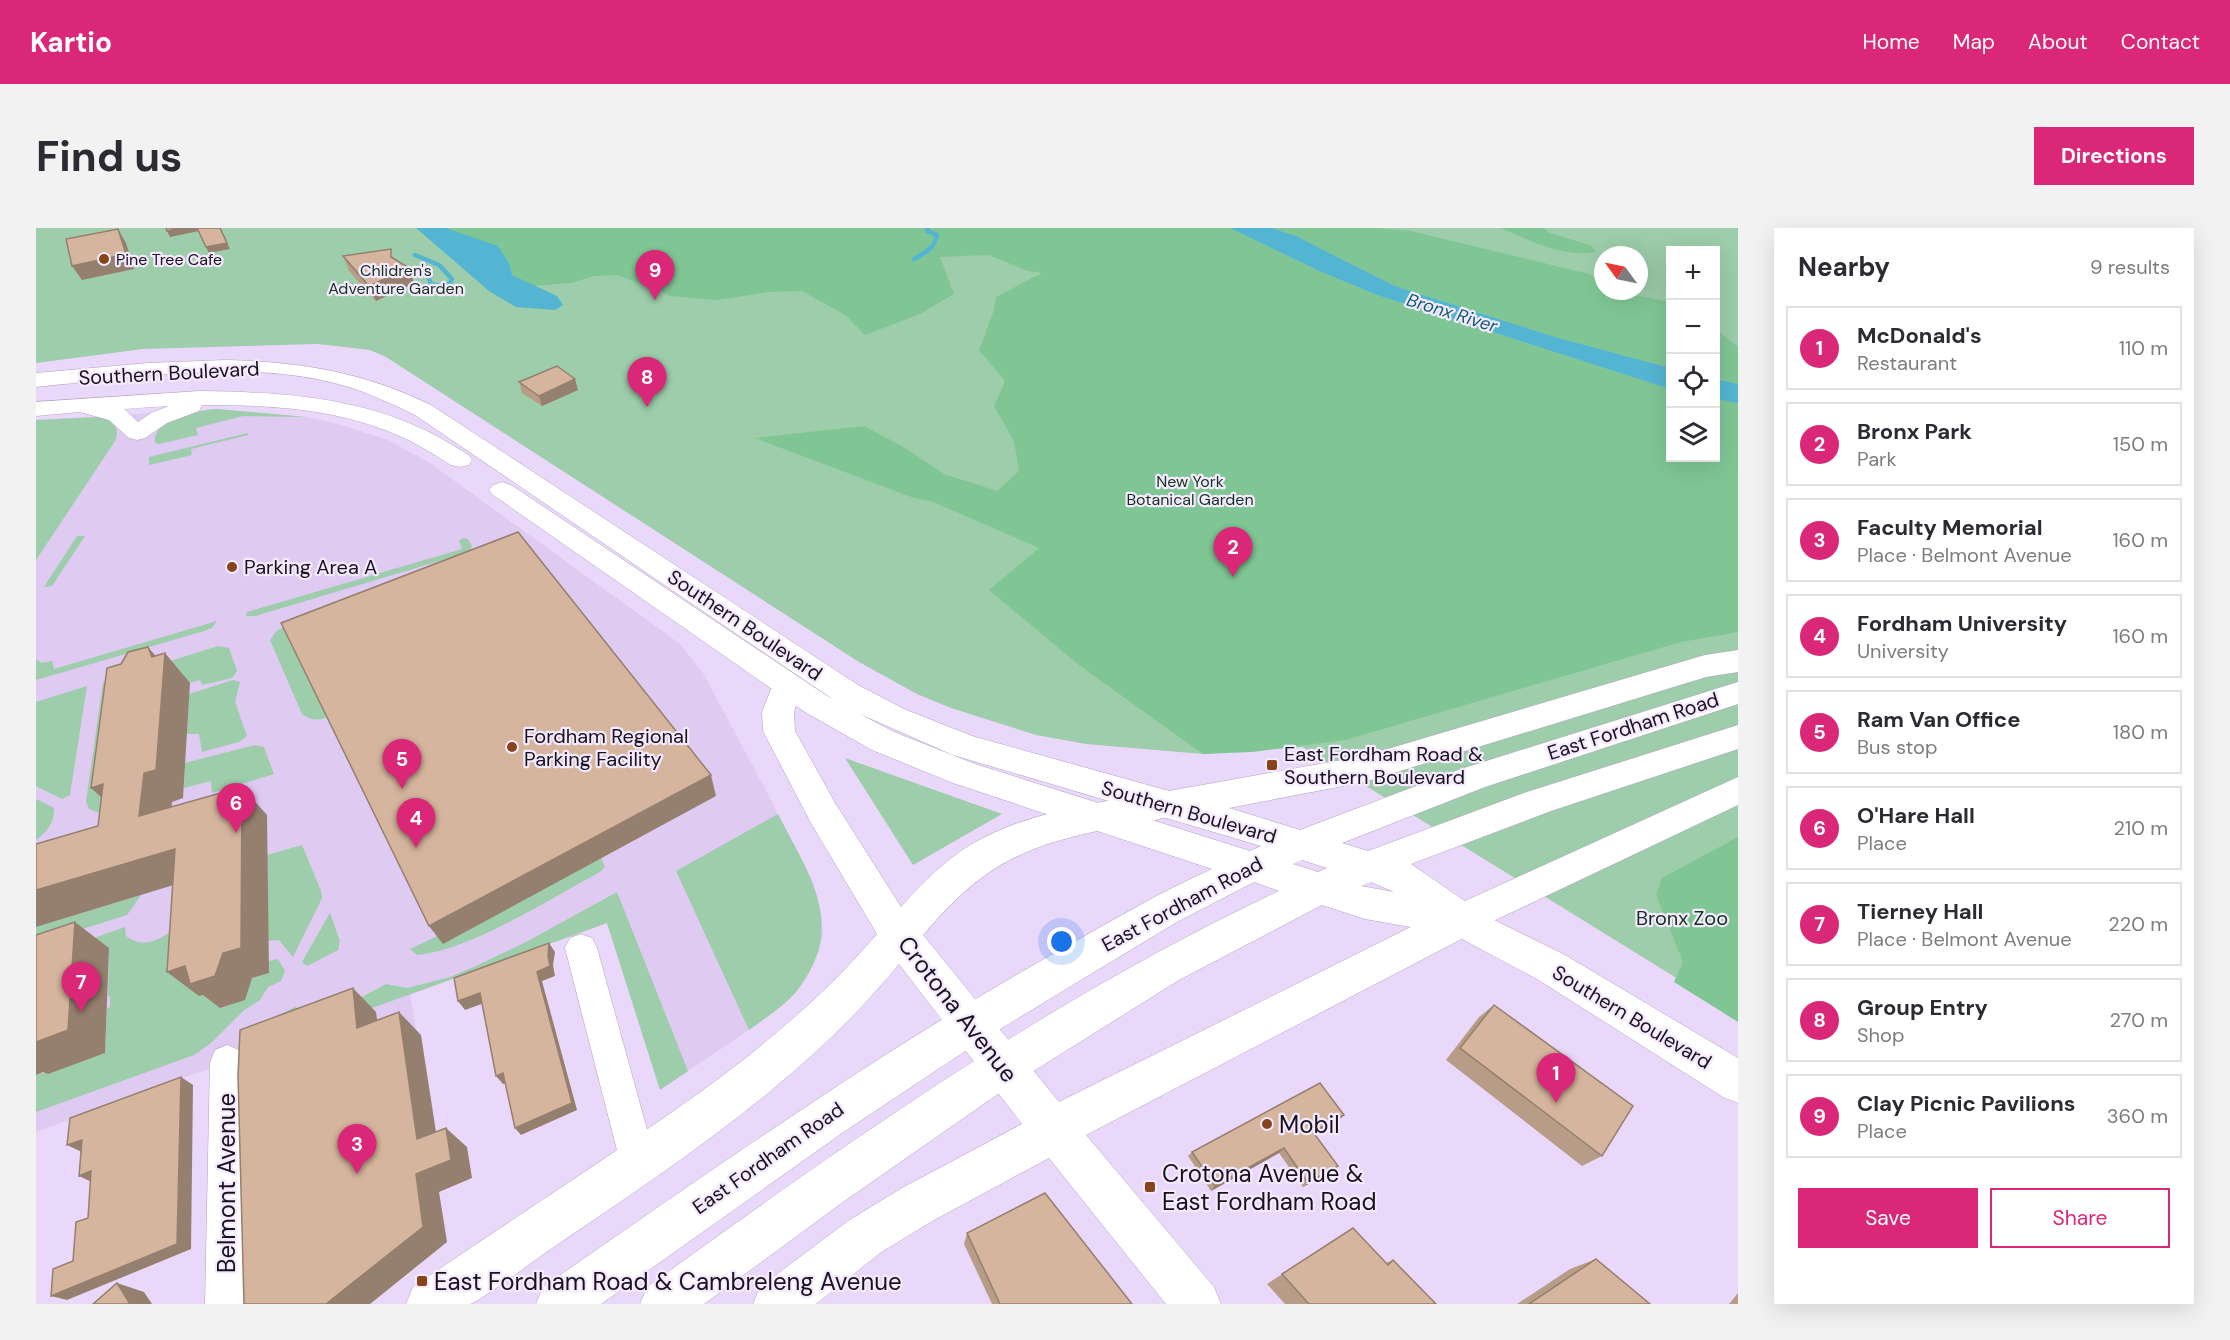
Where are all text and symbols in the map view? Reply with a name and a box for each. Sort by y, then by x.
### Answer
text: Kartio [30,24,112,61]
text: Home [1862,28,1920,56]
text: Map [1953,28,1995,56]
text: About [2028,28,2088,56]
text: Contact [2121,28,2200,56]
button: Directions [2034,127,2194,185]
text: Find us [36,129,182,184]
north arrow [1594,246,1648,300]
map controls [1666,246,1720,462]
button: + [1666,246,1720,300]
place label: Pine Tree Cafe [116,249,222,270]
pin: 9 [636,250,674,300]
text: Nearby [1798,250,1890,284]
marker: Pine Tree Cafe [97,252,111,266]
text: 9 results [2090,254,2170,280]
park label: Chlidren's Adventure Garden [328,260,464,299]
water label: Bronx River [1404,288,1502,339]
button: − [1666,300,1720,354]
text: McDonald's [1857,321,1982,350]
text: 1 [1816,335,1823,361]
text: 110 m [2119,335,2168,361]
text: Restaurant [1857,350,1957,376]
button: locate [1666,354,1720,408]
street label: Southern Boulevard [78,355,260,391]
pin: 8 [628,358,666,407]
button: layers [1666,408,1720,462]
text: Bronx Park [1857,417,1972,446]
text: 2 [1814,431,1825,457]
text: 150 m [2113,431,2168,457]
text: Park [1857,446,1897,472]
park label: New York Botanical Garden [1126,471,1254,510]
text: Faculty Memorial [1857,513,2043,542]
text: 3 [1813,527,1826,553]
text: 160 m [2112,527,2168,553]
pin: 2 [1214,528,1252,577]
text: Place · Belmont Avenue [1857,542,2072,568]
place label: Parking Area A [244,554,377,580]
marker: Parking Area A [225,560,239,574]
street label: Southern Boulevard [663,564,827,686]
text: Fordham University [1857,609,2067,638]
text: 4 [1813,623,1826,649]
text: 160 m [2112,623,2168,649]
text: University [1857,638,1949,664]
street label: East Fordham Road [1544,686,1722,766]
text: Ram Van Office [1857,705,2020,734]
text: 5 [1813,719,1826,745]
text: 180 m [2113,719,2168,745]
place label: Fordham Regional Parking Facility [524,723,688,772]
text: Bus stop [1857,734,1937,760]
pin: 5 [382,740,422,789]
marker: Fordham Regional Parking Facility [505,740,519,754]
place label: East Fordham Road & Southern Boulevard [1284,741,1483,790]
marker: East Fordham Road & Southern Boulevard [1265,758,1279,772]
street label: Southern Boulevard [1098,775,1280,849]
pin: 6 [216,784,256,833]
pin: 4 [396,798,436,848]
text: O'Hare Hall [1857,801,1975,830]
text: 6 [1813,815,1826,841]
text: 210 m [2113,815,2168,841]
text: Place [1857,830,1907,856]
street label: East Fordham Road [1097,851,1267,957]
text: Tierney Hall [1857,897,1984,926]
park label: Bronx Zoo [1636,905,1728,931]
text: 7 [1814,911,1825,937]
text: 220 m [2108,911,2168,937]
text: Place · Belmont Avenue [1857,926,2072,952]
your location [1047,927,1076,956]
street label: Crotona Avenue [891,930,1025,1088]
street label: Southern Boulevard [1548,959,1716,1075]
pin: 7 [62,962,100,1012]
text: Group Entry [1857,993,1988,1022]
text: 8 [1813,1007,1826,1033]
text: 270 m [2110,1007,2168,1033]
text: Shop [1857,1022,1904,1048]
pin: 1 [1536,1054,1576,1103]
text: Clay Picnic Pavilions [1857,1089,2076,1118]
street label: Belmont Avenue [211,1093,242,1273]
street label: East Fordham Road [687,1096,849,1220]
text: 9 [1813,1103,1826,1129]
text: 360 m [2107,1103,2168,1129]
place label: Mobil [1279,1109,1340,1140]
marker: Mobil [1260,1117,1274,1131]
text: Place [1857,1118,1907,1144]
pin: 3 [338,1124,376,1174]
place label: Crotona Avenue & East Fordham Road [1162,1158,1376,1217]
marker: Crotona Avenue & East Fordham Road [1143,1180,1157,1194]
button: Save [1798,1188,1978,1248]
button: Share [1990,1188,2170,1248]
place label: East Fordham Road & Cambreleng Avenue [434,1266,902,1297]
marker: East Fordham Road & Cambreleng Avenue [415,1274,429,1288]

